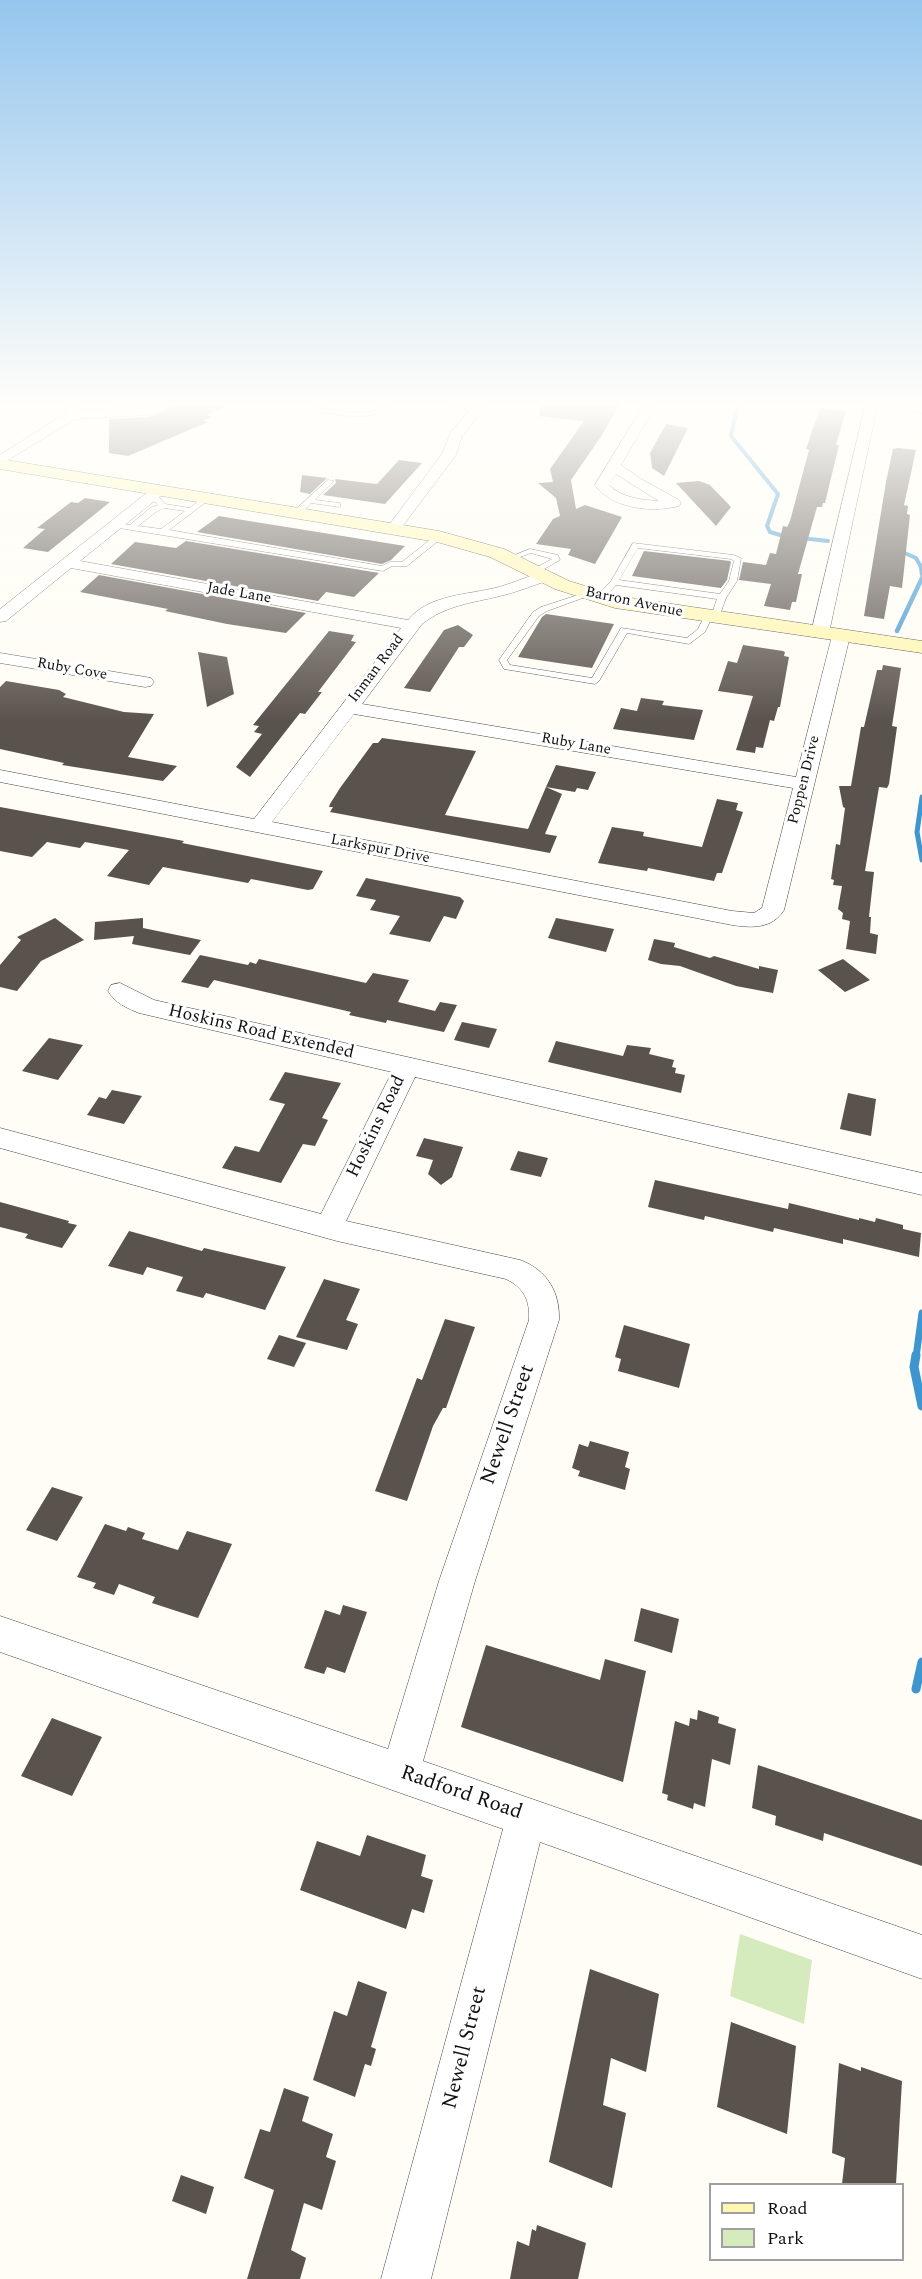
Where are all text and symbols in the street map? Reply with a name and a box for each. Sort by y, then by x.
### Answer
street label: Jade Lane [205,579,273,609]
street label: Barron Avenue [584,584,684,622]
street label: Inman Road [345,631,409,707]
street label: Ruby Cove [35,655,109,685]
street label: Ruby Lane [540,730,612,760]
street label: Poppen Drive [785,734,825,826]
street label: Larkspur Drive [329,832,431,868]
street label: Hoskins Road Extended [166,1001,356,1065]
street label: Hoskins Road [343,1073,411,1181]
street label: Newell Street [477,1362,541,1488]
street label: Radford Road [397,1761,525,1827]
street label: Newell Street [439,1984,493,2112]
legend [709,2183,904,2261]
text: Road [767,2195,808,2222]
text: Park [767,2225,804,2252]

